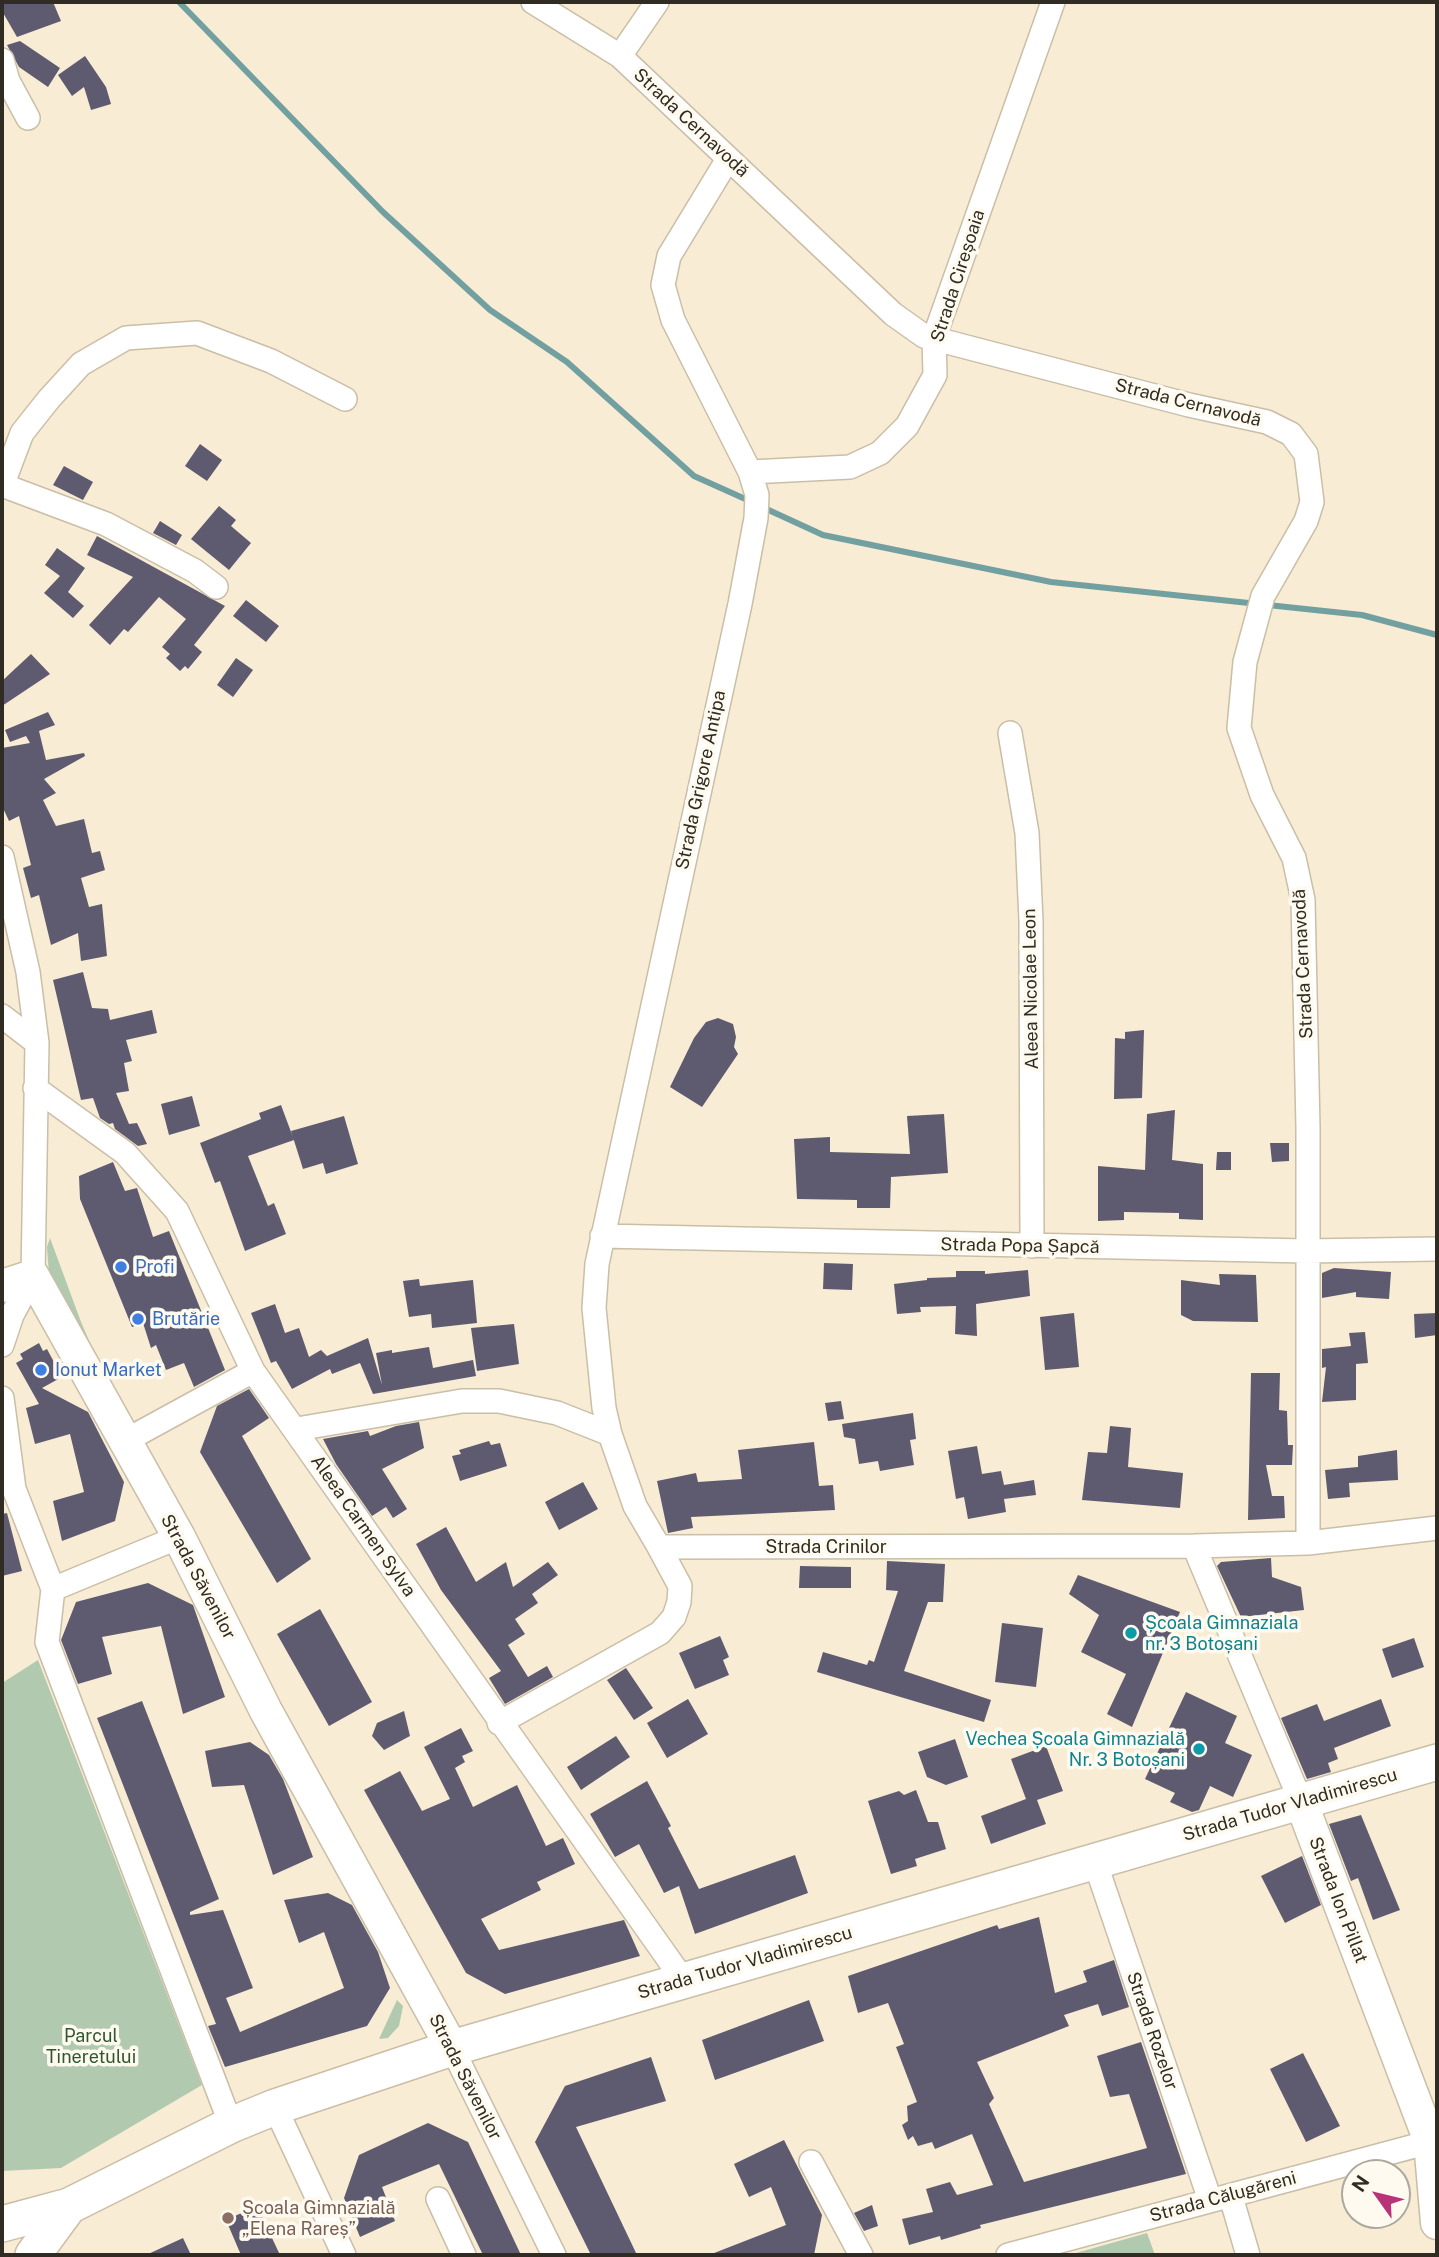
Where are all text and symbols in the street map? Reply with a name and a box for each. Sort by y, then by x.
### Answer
street label: Strada Cernavodă [629,64,753,182]
street label: Strada Cireșoaia [926,207,990,345]
street label: Strada Cernavodă [1113,374,1263,432]
street label: Strada Grigore Antipa [671,688,731,872]
street label: Strada Cernavodă [1288,889,1318,1039]
street label: Aleea Nicolae Leon [1019,908,1043,1070]
street label: Strada Popa Șapcă [940,1234,1100,1258]
place label: Profi [135,1256,175,1278]
marker: Profi [113,1259,129,1275]
place label: Brutărie [152,1308,220,1330]
marker: Brutărie [130,1311,146,1327]
place label: Ionut Market [55,1359,162,1381]
marker: Ionut Market [33,1362,49,1378]
street label: Aleea Carmen Sylva [306,1451,420,1601]
street label: Strada Săvenilor [156,1511,240,1643]
street label: Strada Crinilor [765,1536,887,1558]
place label: Școala Gimnaziala nr. 3 Botoșani [1145,1612,1298,1654]
marker: Școala Gimnaziala nr. 3 Botoșani [1123,1625,1139,1641]
place label: Vechea Școala Gimnazială Nr. 3 Botoșani [966,1728,1185,1770]
marker: Vechea Școala Gimnazială Nr. 3 Botoșani [1191,1741,1207,1757]
street label: Strada Tudor Vladimirescu [1180,1764,1400,1846]
street label: Strada Ion Pillat [1304,1834,1372,1966]
street label: Strada Tudor Vladimirescu [635,1922,855,2004]
street label: Strada Rozelor [1122,1969,1182,2093]
street label: Strada Săvenilor [424,2010,506,2144]
park label: Parcul Tineretului [46,2025,136,2068]
north arrow [1341,2159,1411,2229]
street label: Strada Călugăreni [1147,2167,1299,2227]
text: N [1347,2171,1374,2196]
place label: Școala Gimnazială „Elena Rareș” [242,2197,395,2240]
marker: Școala Gimnazială „Elena Rareș” [220,2210,236,2226]

